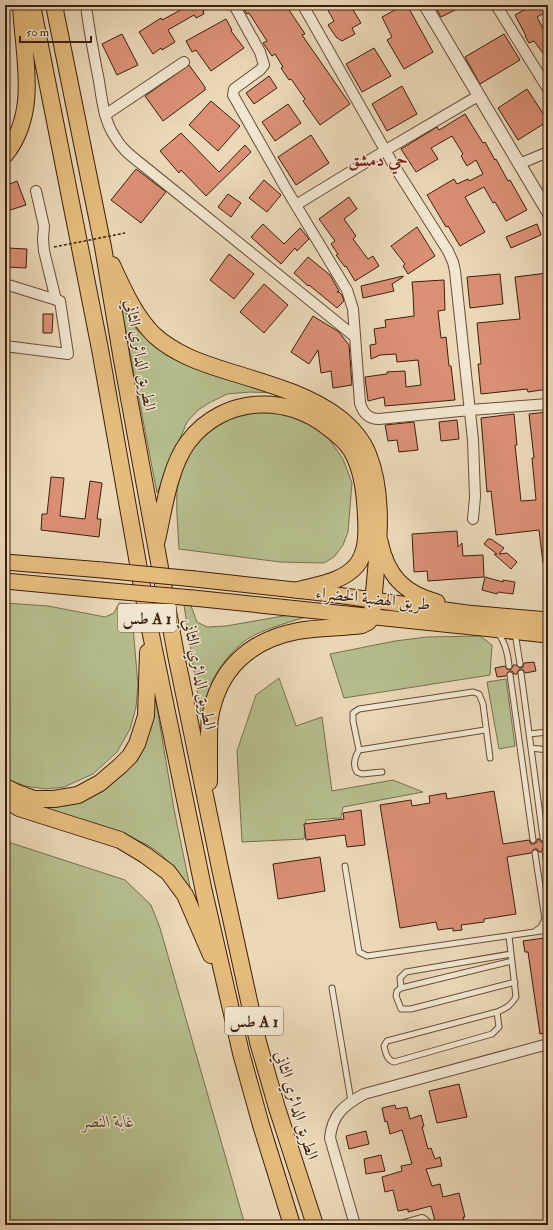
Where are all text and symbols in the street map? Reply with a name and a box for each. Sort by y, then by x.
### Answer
scale bar [20,18,91,44]
text: 50 m [26,25,50,40]
district label: حي دمشق [348,149,408,175]
street label: الطريق الدائري الثاني [116,298,161,413]
street label: طريق الهضبة الخضراء [314,582,431,616]
road number: طس A 1 [118,604,176,632]
street label: الطريق الدائري الثاني [175,617,221,733]
road number: طس A 1 [225,1007,283,1035]
street label: الطريق الدائري الثاني [266,1048,323,1164]
park label: غابة النصر [81,1111,134,1133]

